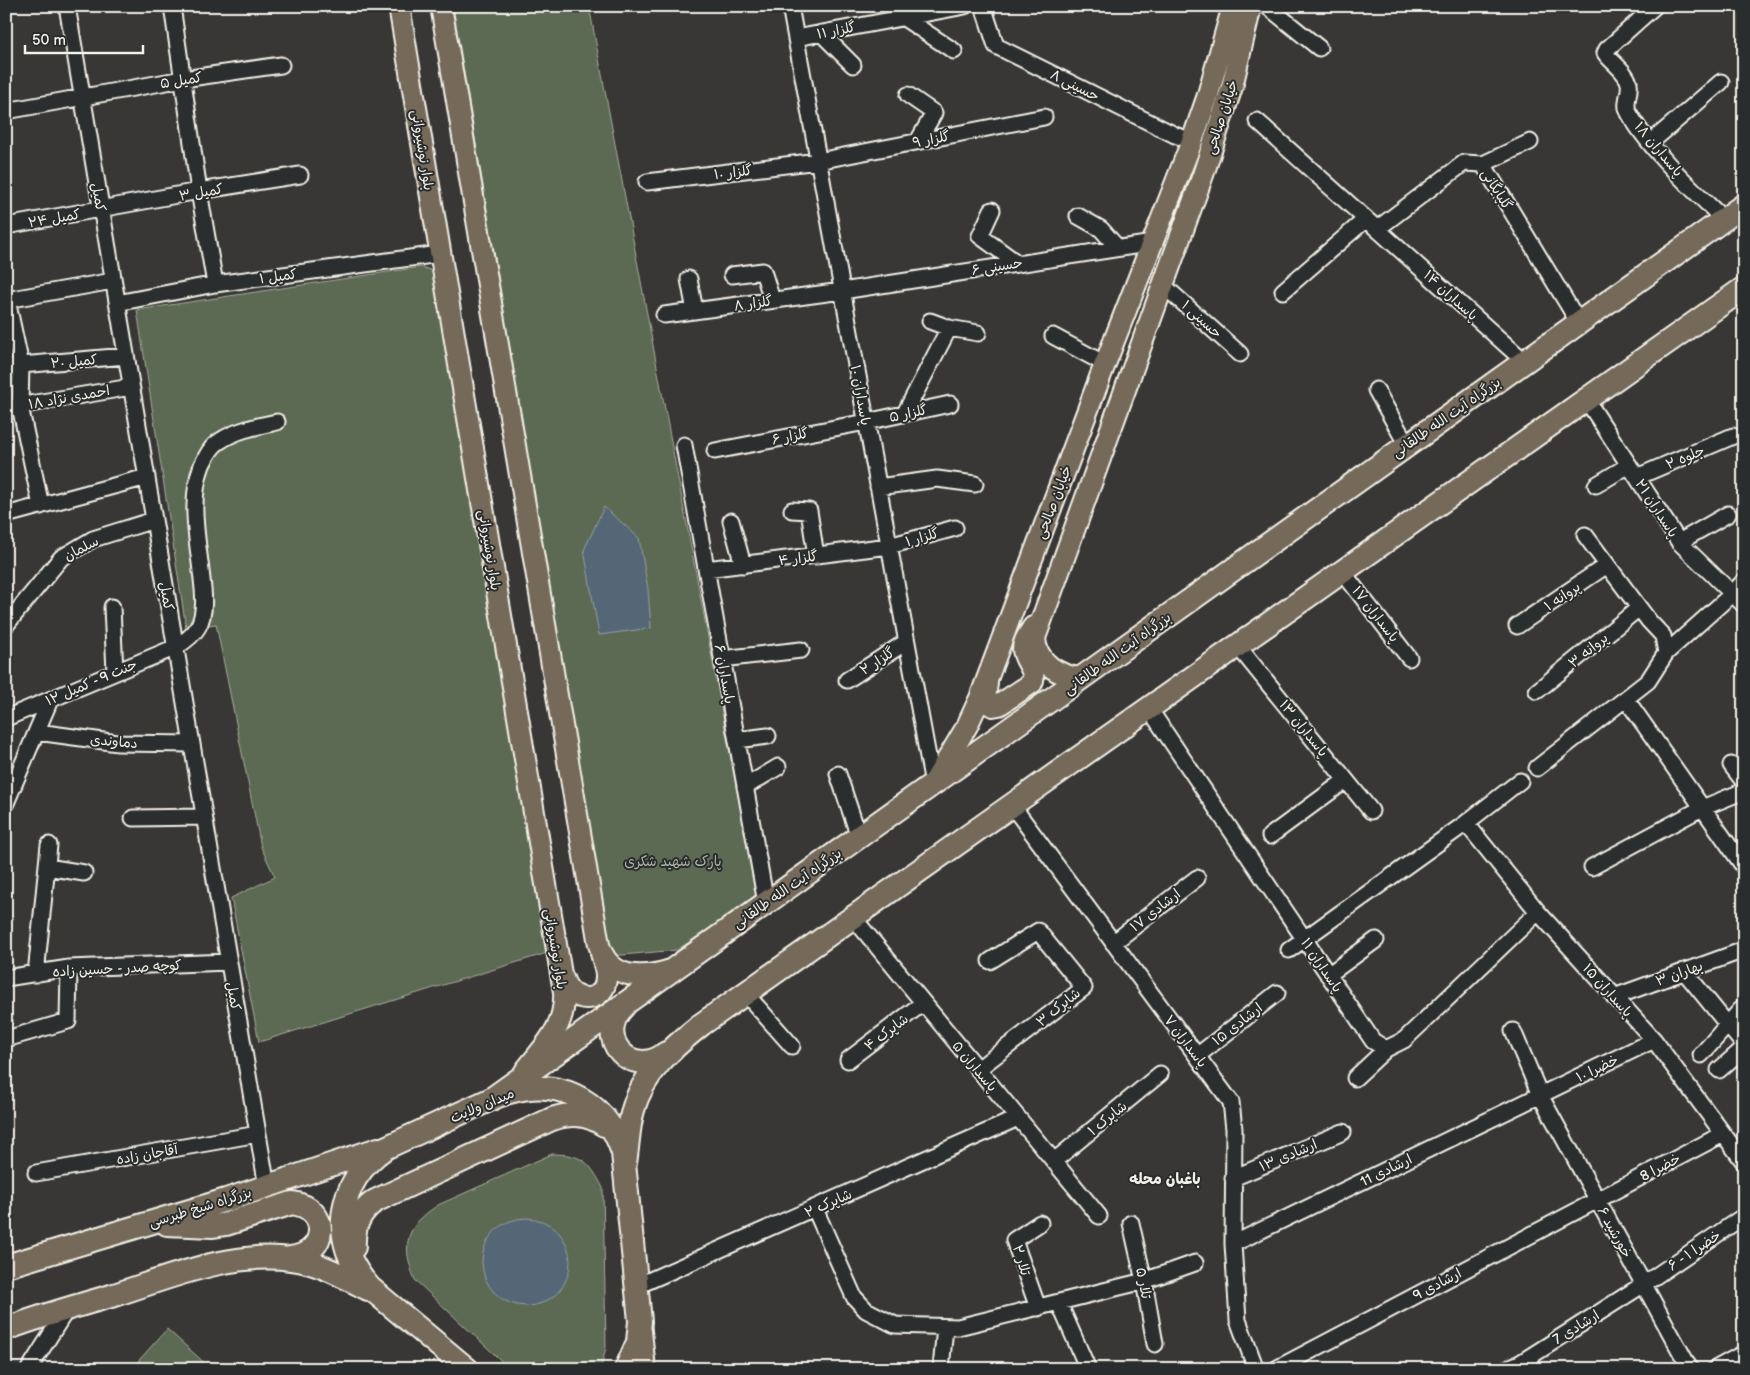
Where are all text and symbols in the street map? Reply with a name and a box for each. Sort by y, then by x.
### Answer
street label: گلزار ١١ [815,18,857,43]
scale bar [25,22,142,54]
text: 50 m [32,31,66,50]
street label: حسینی ۸ [1047,66,1102,105]
street label: کمیل ۵ [159,69,203,92]
street label: خيابان صالحی [1201,78,1241,156]
street label: بلوار نوشیروانی [408,108,437,192]
street label: پاسداران ۱۸ [1630,118,1687,181]
street label: گلزار ٩ [911,128,951,151]
street label: گلزار ۱۰ [713,162,753,183]
street label: گلپایگانی [1477,166,1516,213]
street label: کمیل ۳ [178,180,224,205]
street label: کمیل [88,181,109,213]
street label: کمیل ۲۴ [27,206,82,231]
street label: حسینی ۶ [970,254,1024,279]
street label: کمیل ۱ [258,265,298,288]
street label: پاسداران ۱۴ [1419,267,1481,325]
street label: گلزار ۸ [733,292,773,315]
street label: حسینی ۱ [1178,297,1225,342]
street label: کمیل ۲۰ [50,351,98,372]
street label: پاسداران ١٠ [846,363,874,427]
street label: بزرگراه آیت الله طالقانی [1389,373,1504,461]
street label: احمدی نژاد ۱۸ [27,382,111,413]
street label: گلزار ۵ [887,401,929,426]
street label: گلزار ۶ [770,425,810,448]
street label: جلوه ۲ [1663,442,1708,474]
street label: خیابان صالحی [1032,463,1075,541]
street label: پاسداران ۲۱ [1631,476,1682,541]
street label: بلوار نوشیروانی [475,508,504,592]
street label: گلزار ۱ [903,525,941,550]
street label: سلمان [61,532,102,565]
street label: گلزار ۴ [778,548,819,569]
street label: پروانه ۱ [1541,578,1584,615]
street label: کمیل [156,580,177,612]
street label: پاسداران ۱۷ [1348,583,1403,646]
street label: بزرگراه آیت الله طالقانی [1060,609,1174,698]
street label: پروانه ۳ [1565,629,1612,672]
street label: پاسداران ۶ [710,643,738,705]
street label: گلزار ۲ [857,644,898,679]
street label: جنت 9 - کمیل ۱۲ [43,656,140,709]
street label: پاسداران ۱۳ [1275,696,1332,761]
street label: دماوندی [89,731,139,752]
street label: بزرگراه آیت الله طالقانی [730,844,845,932]
park label: پارک شهید شکری [624,853,722,871]
street label: ارشادی ۱۷ [1127,885,1184,935]
street label: بلوار نوشیروانی [541,907,570,991]
street label: پاسداران ١١ [1296,935,1346,996]
street label: کوچه صدر - حسین زاده [52,957,182,981]
street label: بهاران ۳ [1653,957,1705,990]
street label: پاسداران ۱۵ [1578,960,1636,1021]
street label: کمیل [223,980,244,1012]
street label: شاپرک ۳ [1033,984,1084,1031]
street label: ارشادی ۱۵ [1209,999,1266,1049]
street label: شاپرک ۴ [861,1010,912,1055]
street label: پاسداران ۷ [1160,1012,1211,1072]
street label: پاسداران ۵ [948,1037,1001,1096]
street label: خضرا ۱۰ [1573,1051,1621,1086]
street label: میدان ولایت [448,1084,517,1127]
street label: شاپرک ۱ [1084,1097,1131,1140]
street label: ارشادی ۱۳ [1257,1136,1320,1175]
street label: آقاجان زاده [115,1141,180,1168]
street label: خضرا 8 [1637,1150,1683,1185]
street label: ارشادی 11 [1358,1151,1415,1190]
district label: باغبان محله [1129,1170,1201,1189]
street label: بزرگراه شیخ طبرسی [147,1184,254,1232]
street label: شاپرک ۲ [802,1186,855,1222]
street label: خورشید ۶ [1594,1204,1635,1261]
street label: خضرا ۱ - ۶ [1665,1227,1724,1274]
street label: تلار ۲ [1009,1243,1034,1278]
street label: ارشادی 9 [1410,1265,1464,1304]
street label: تلار ۵ [1132,1266,1155,1301]
street label: ارشادی 7 [1550,1307,1603,1348]

